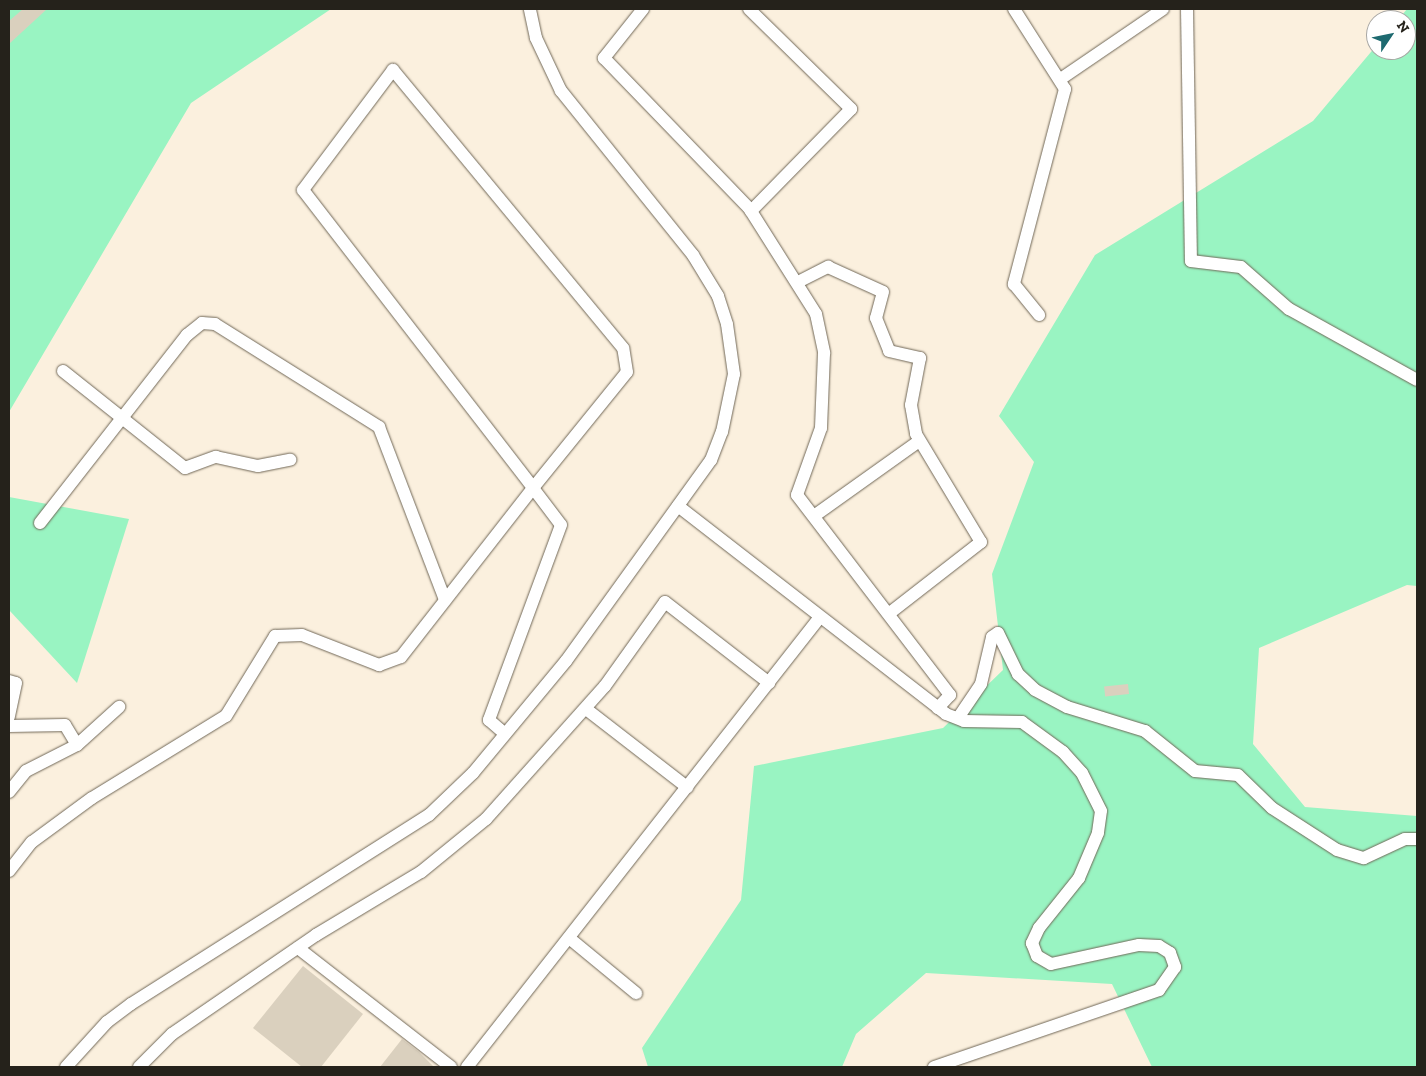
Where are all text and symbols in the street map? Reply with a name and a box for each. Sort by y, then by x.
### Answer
north arrow [1366,10,1416,60]
text: N [1393,18,1413,36]

